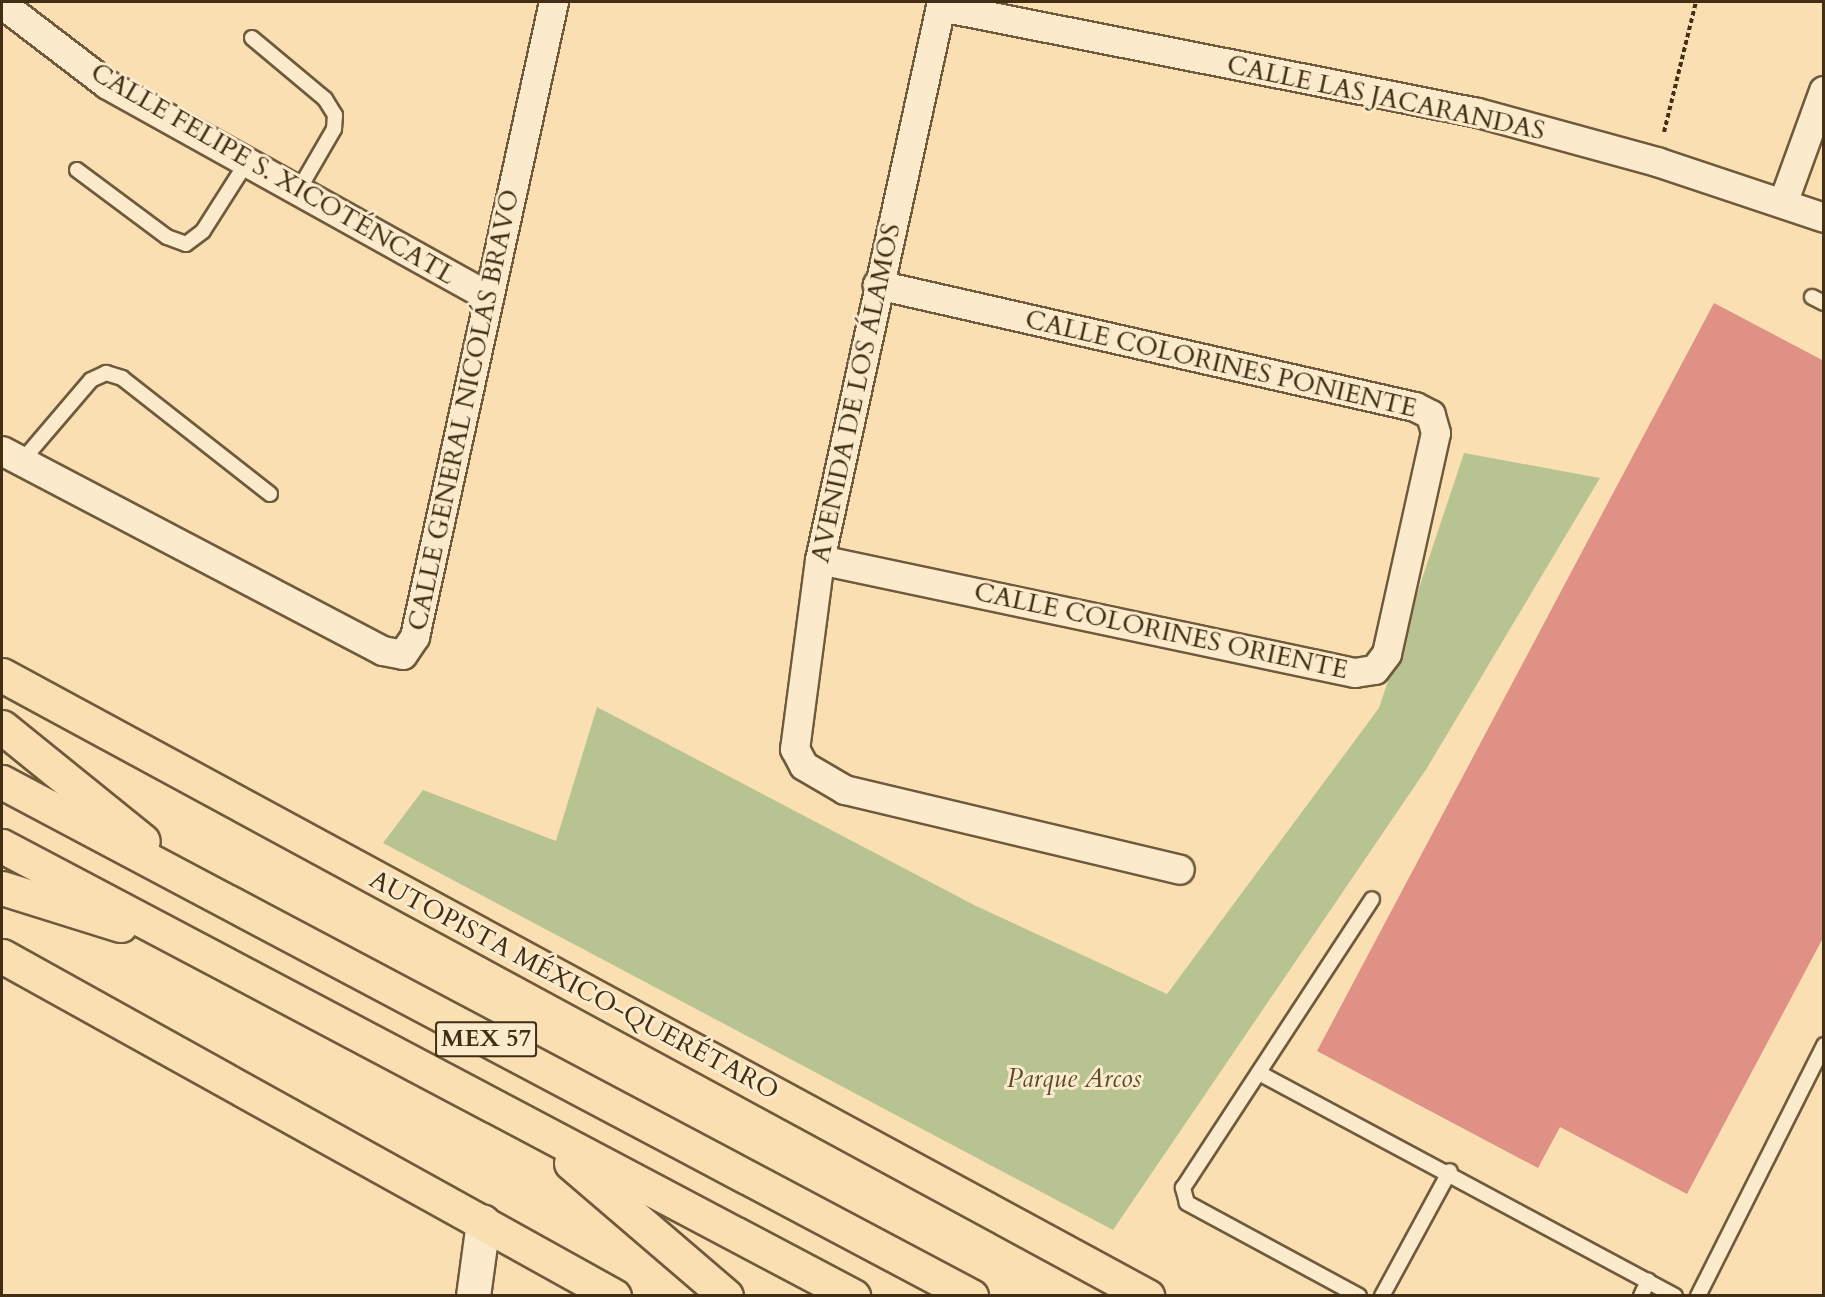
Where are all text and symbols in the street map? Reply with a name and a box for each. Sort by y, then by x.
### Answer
street label: CALLE LAS JACARANDAS [1224,49,1548,147]
street label: CALLE FELIPE S. XICOTÉNCATL [85,57,461,291]
street label: CALLE GENERAL NICOLÁS BRAVO [402,187,526,633]
street label: AVENIDA DE LOS ÁLAMOS [805,220,907,566]
street label: CALLE COLORINES PONIENTE [1022,304,1420,424]
street label: CALLE COLORINES ORIENTE [971,576,1351,686]
street label: AUTOPISTA MÉXICO-QUERÉTARO [364,864,784,1106]
road number: MEX 57 [435,1018,537,1060]
park label: Parque Arcos [1007,1063,1141,1095]

